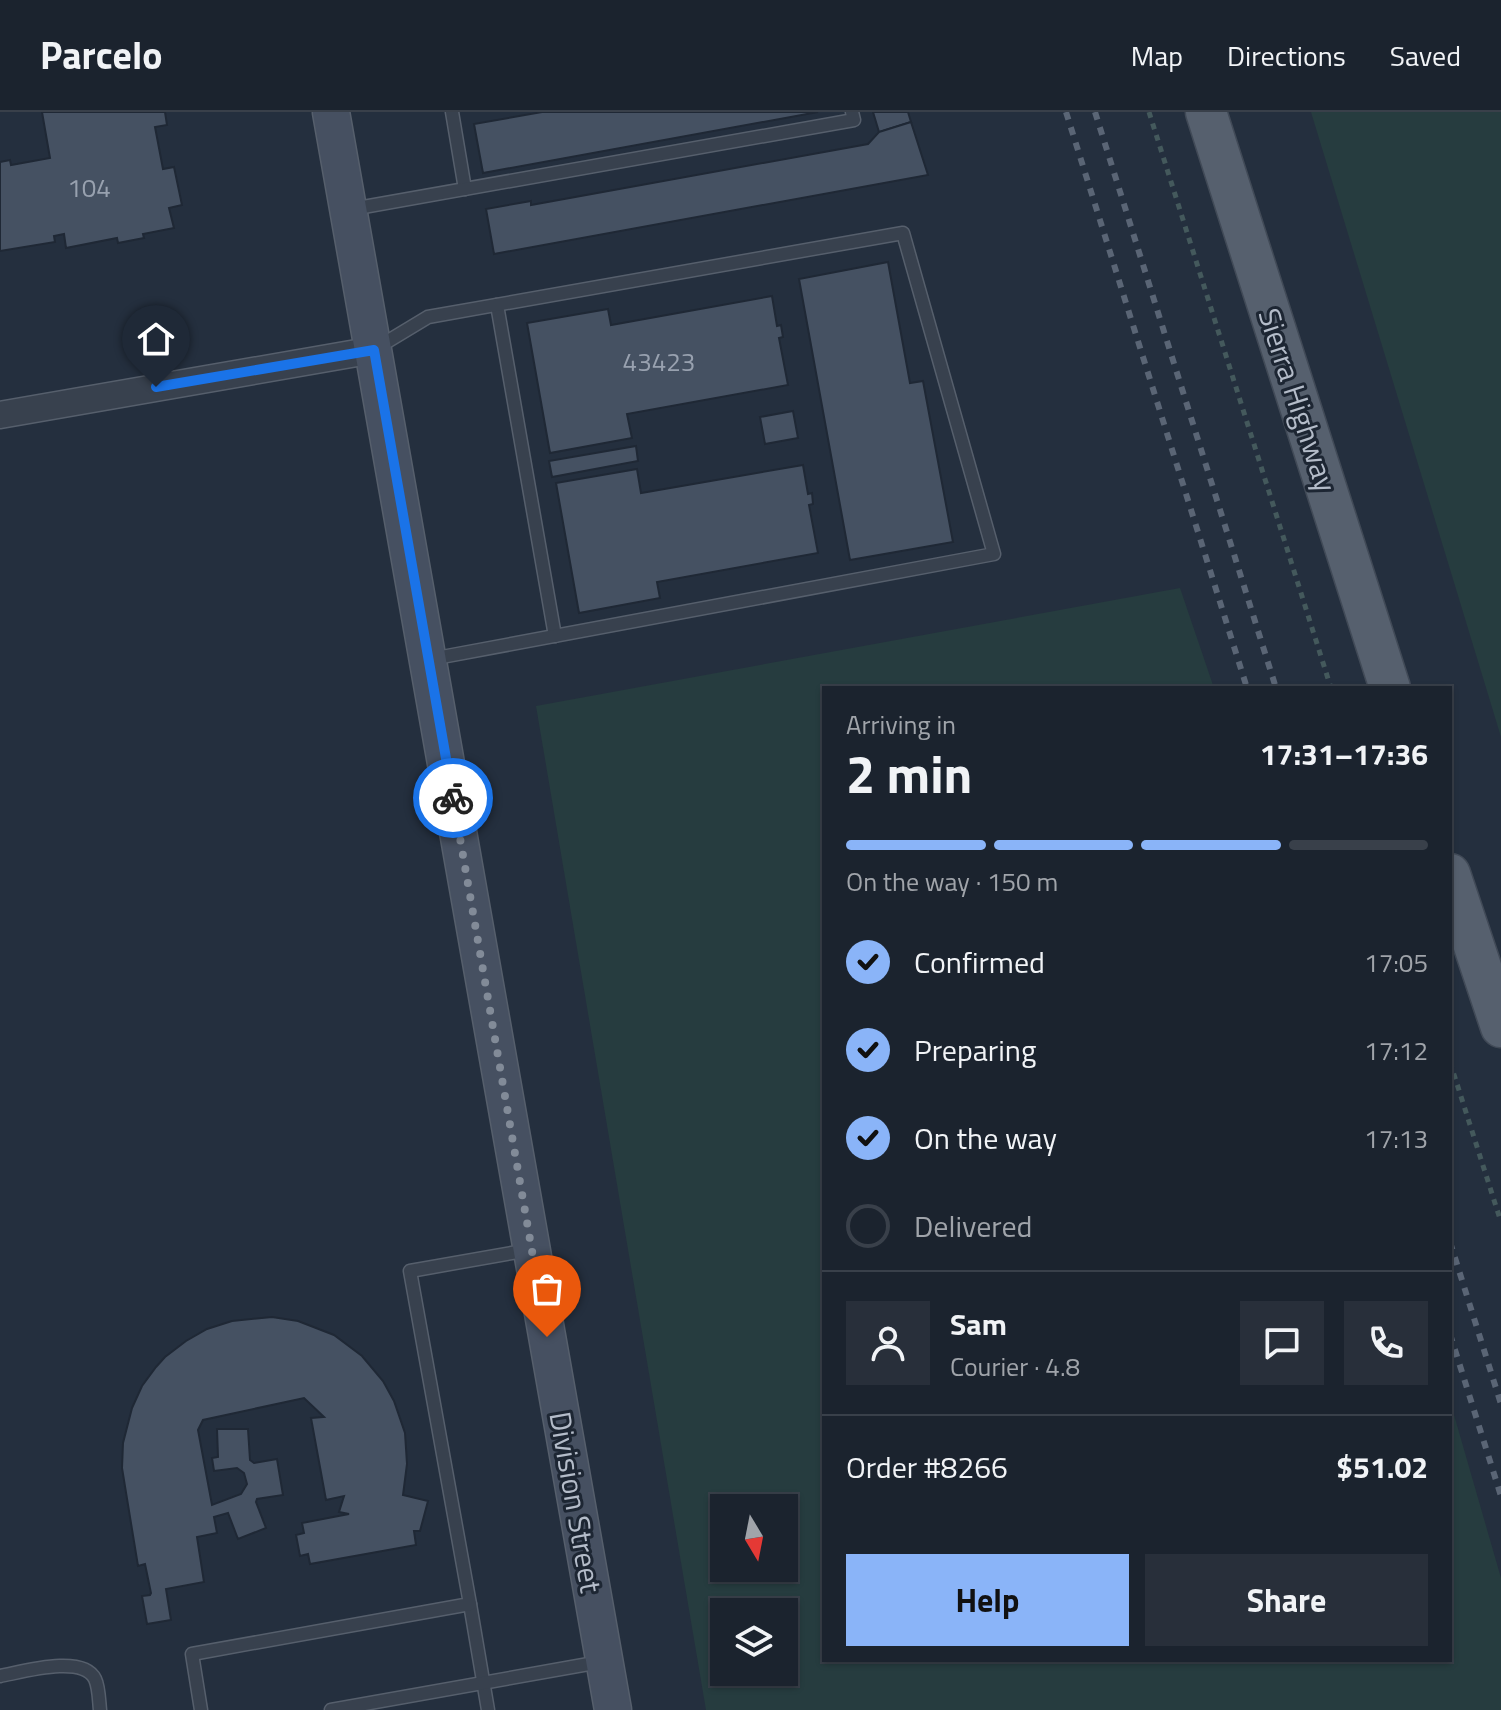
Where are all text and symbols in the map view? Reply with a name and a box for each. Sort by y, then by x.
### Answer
text: Parcelo [40,26,162,84]
text: Map [1131,34,1183,77]
text: Directions [1227,34,1346,77]
text: Saved [1390,34,1461,77]
house number: 104 [67,168,111,207]
street label: Sierra Highway [1247,302,1349,498]
pin [122,305,190,387]
icon: home [134,317,178,361]
house number: 43423 [623,342,695,381]
text: Arriving in [846,705,956,744]
text: 17:31–17:36 [1260,731,1428,777]
text: 2 min [846,734,972,813]
courier [413,758,493,838]
icon: bike [431,776,475,820]
text: On the way · 150 m [846,862,1058,901]
text: Confirmed [914,939,1045,985]
icon: check [846,940,890,984]
text: 17:05 [1364,943,1428,982]
text: Preparing [914,1027,1036,1073]
icon: check [846,1028,890,1072]
text: 17:12 [1364,1031,1428,1070]
text: On the way [914,1115,1057,1161]
icon: check [846,1116,890,1160]
text: 17:13 [1364,1119,1428,1158]
text: Delivered [914,1203,1032,1249]
pin [513,1255,581,1337]
icon: bag [525,1267,569,1311]
button: person [846,1301,930,1385]
text: Sam [950,1301,1007,1347]
button: chat [1240,1301,1324,1385]
button: phone [1344,1301,1428,1385]
text: Courier · 4.8 [950,1347,1080,1386]
street label: Division Street [537,1408,615,1597]
text: Order #8266 [846,1444,1008,1490]
text: $51.02 [1336,1444,1428,1490]
north arrow [710,1494,798,1582]
map controls [710,1494,798,1686]
button: Help [846,1554,1129,1646]
button: Share [1145,1554,1428,1646]
button: layers [710,1598,798,1686]

